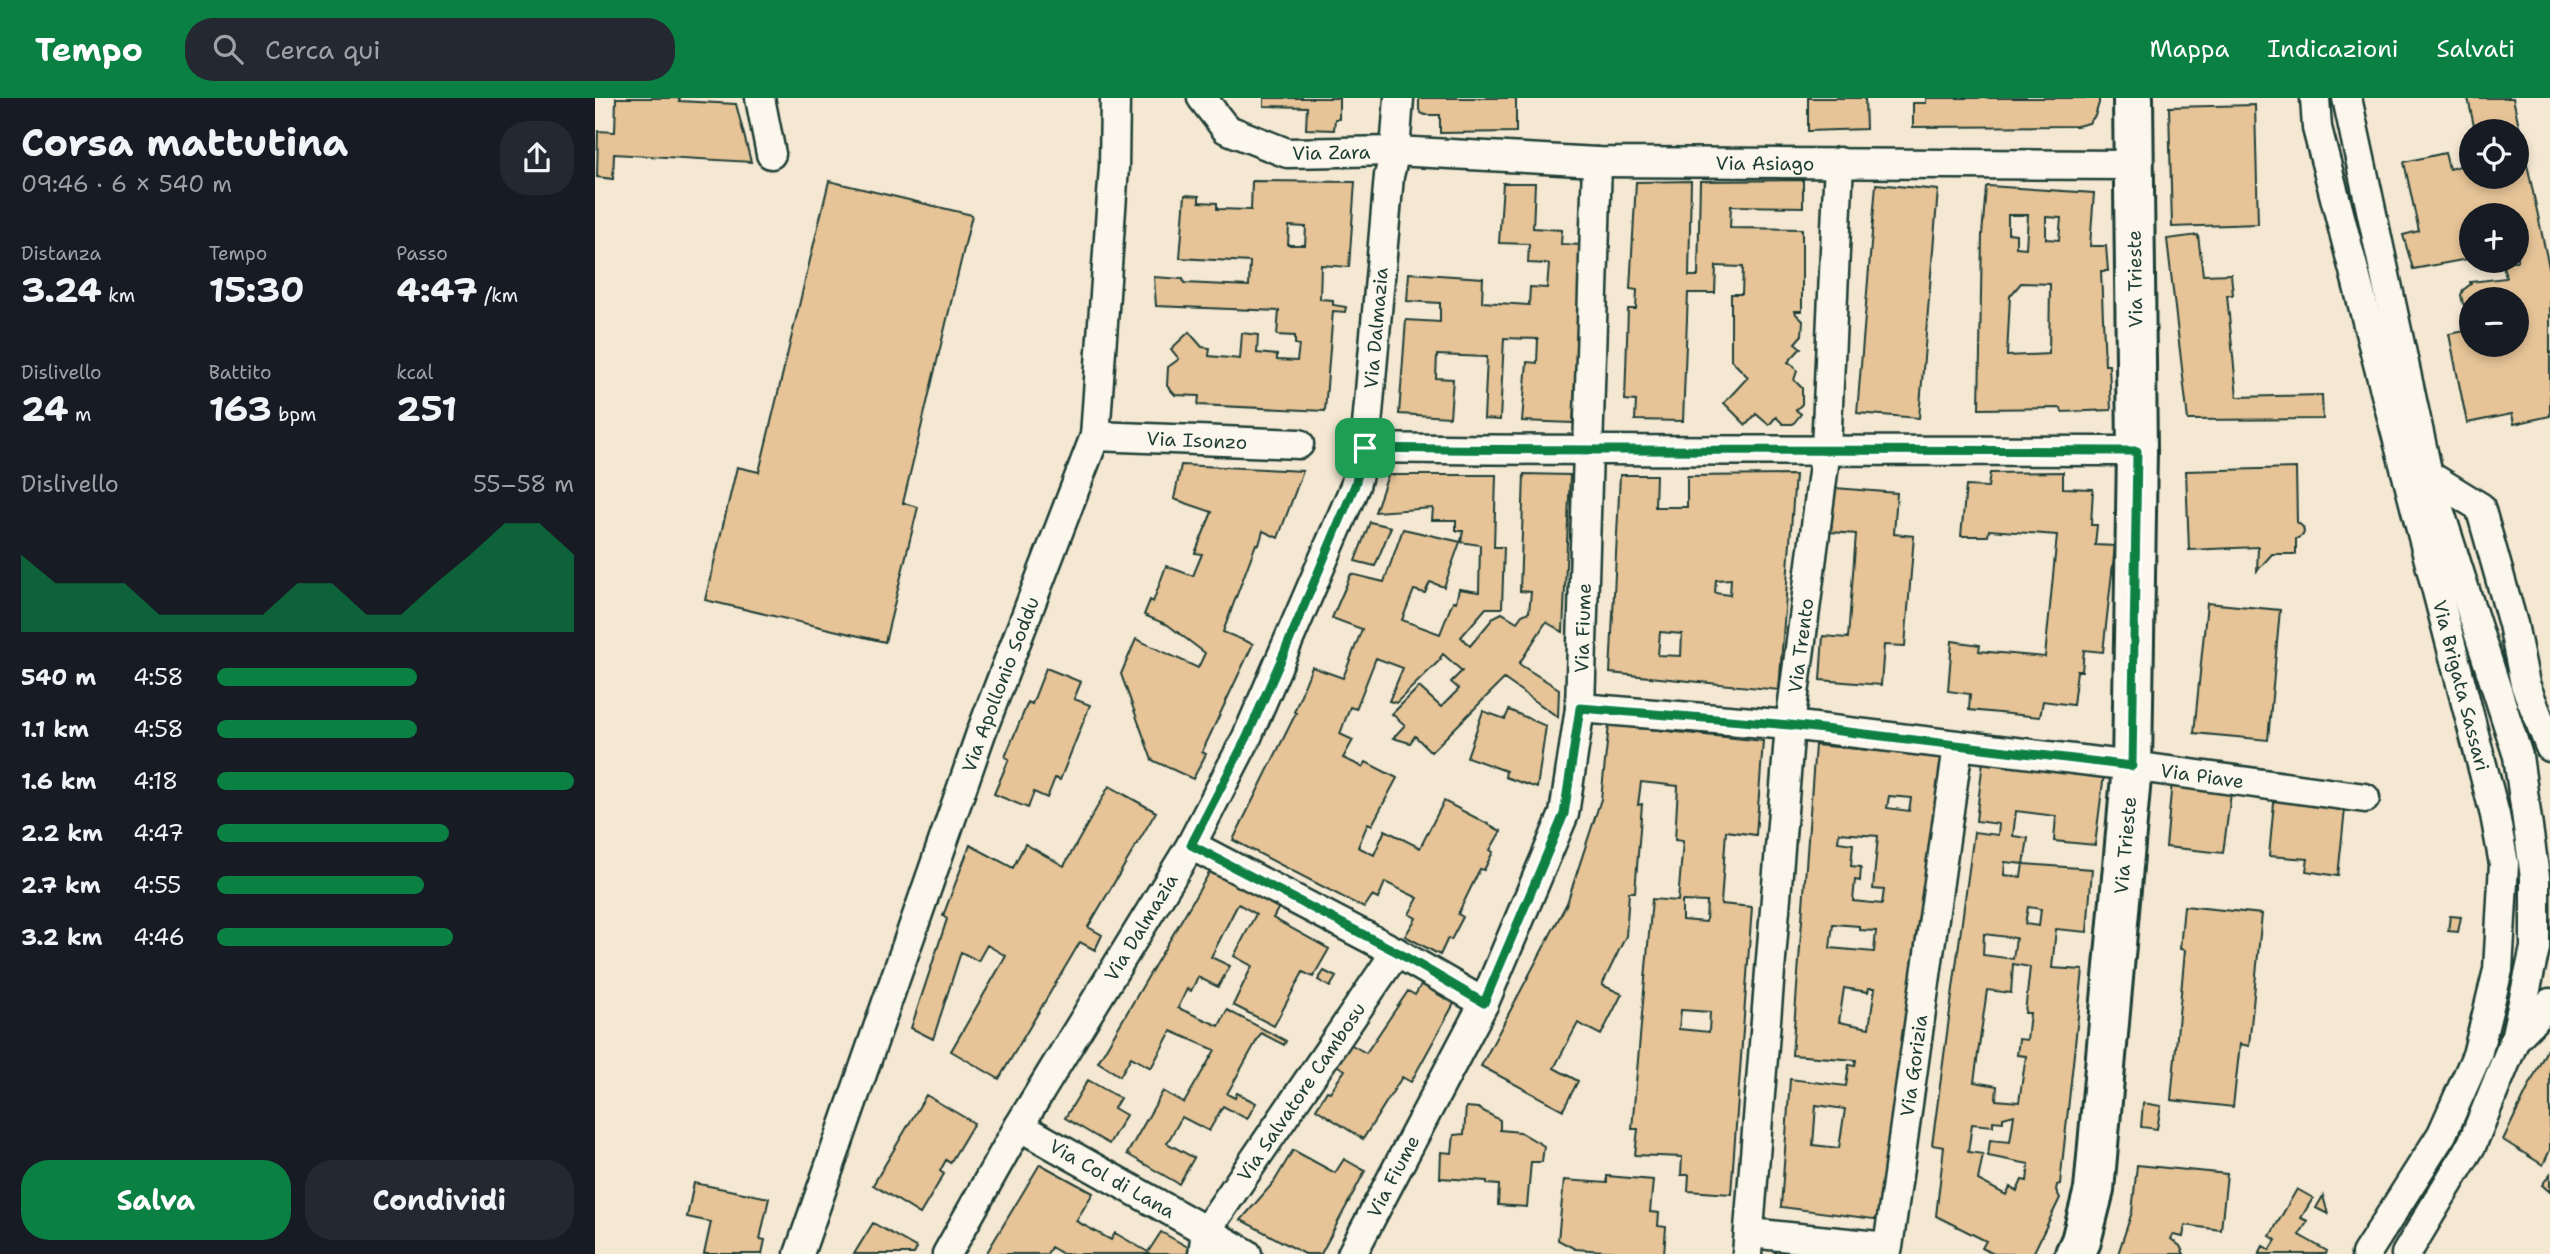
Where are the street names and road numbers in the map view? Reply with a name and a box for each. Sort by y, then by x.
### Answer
street label: Via Zara [1292,139,1371,165]
street label: Via Asiago [1716,150,1814,176]
street label: Via Trieste [2122,230,2148,328]
street label: Via Dalmazia [1358,266,1393,390]
street label: Via Isonzo [1146,426,1248,454]
street label: Via Fiume [1569,583,1596,673]
street label: Via Apollonio Soddu [956,593,1045,776]
street label: Via Trento [1782,596,1819,694]
street label: Via Brigata Sassari [2427,597,2496,774]
street label: Via Piave [2159,758,2246,794]
street label: Via Trieste [2108,796,2142,895]
street label: Via Dalmazia [1098,869,1183,986]
street label: Via Salvatore Cambosu [1231,997,1371,1186]
street label: Via Gorizia [1894,1013,1933,1118]
street label: Via Fiume [1361,1131,1425,1222]
street label: Via Col di Lana [1045,1133,1180,1224]

